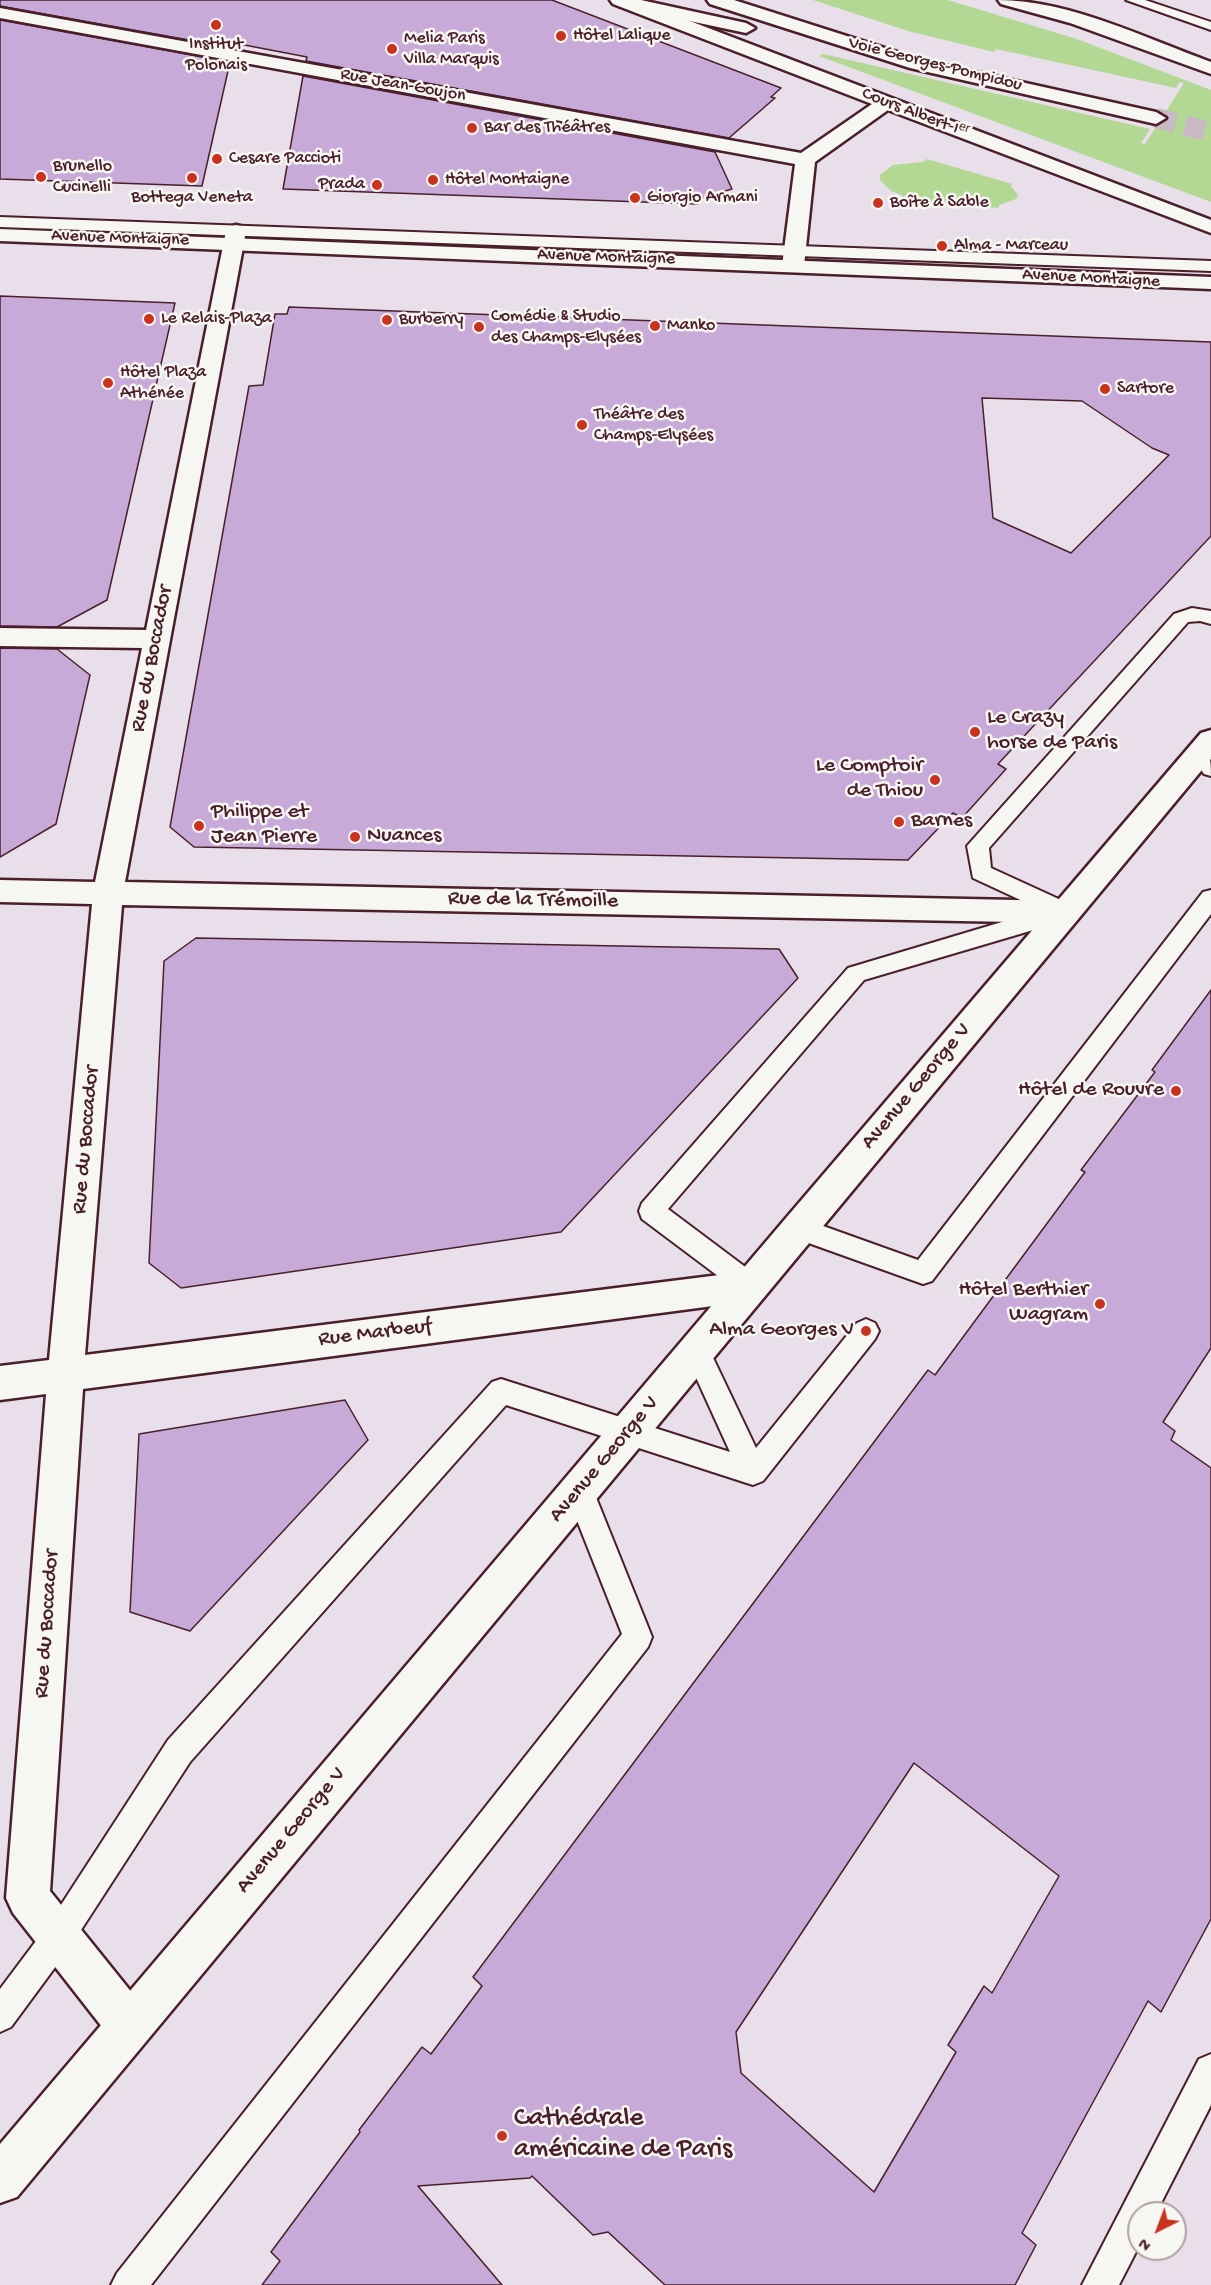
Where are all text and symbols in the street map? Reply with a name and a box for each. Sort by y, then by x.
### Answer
marker: Institut Polonais [209,18,223,32]
place label: Hôtel Lalique [573,25,670,47]
place label: Melia Paris Villa Marquis [404,28,499,70]
marker: Hôtel Lalique [554,29,568,43]
street label: Voie Georges-Pompidou [846,33,1024,97]
place label: Institut Polonais [185,34,247,76]
marker: Melia Paris Villa Marquis [385,42,399,56]
street label: Rue Jean-Goujon [339,64,467,108]
street label: Cours Albert-Iᵉʳ [858,84,972,144]
place label: Bar des Théâtres [484,117,610,139]
marker: Bar des Théâtres [465,121,479,135]
place label: Cesare Paccioti [229,148,341,170]
marker: Cesare Paccioti [210,152,224,166]
place label: Brunello Cucinelli [53,156,112,198]
place label: Hôtel Montaigne [445,169,569,191]
marker: Brunello Cucinelli [34,170,48,184]
marker: Bottega Veneta [185,171,199,185]
marker: Hôtel Montaigne [426,173,440,187]
place label: Prada [318,174,365,196]
marker: Prada [370,178,384,192]
place label: Bottega Veneta [131,187,253,209]
place label: Giorgio Armani [647,187,758,209]
marker: Giorgio Armani [628,191,642,205]
place label: Boîte à Sable [890,192,989,214]
marker: Boîte à Sable [871,196,885,210]
street label: Avenue Montaigne [51,226,189,252]
place label: Alma - Marceau [954,235,1068,257]
marker: Alma - Marceau [935,239,949,253]
street label: Avenue Montaigne [537,245,675,271]
street label: Avenue Montaigne [1021,265,1161,293]
place label: Comédie & Studio des Champs-Elysées [491,306,641,348]
place label: Le Relais-Plaza [161,308,272,330]
place label: Burberry [399,309,463,331]
marker: Le Relais-Plaza [142,312,156,326]
marker: Burberry [380,313,394,327]
place label: Manko [667,315,715,337]
marker: Manko [648,319,662,333]
marker: Comédie & Studio des Champs-Elysées [472,320,486,334]
place label: Hôtel Plaza Athénée [120,362,206,404]
marker: Hôtel Plaza Athénée [101,376,115,390]
place label: Sartore [1117,378,1174,400]
marker: Sartore [1098,382,1112,396]
place label: Théâtre des Champs-Elysées [594,404,713,446]
marker: Théâtre des Champs-Elysées [575,418,589,432]
street label: Rue du Boccador [126,583,180,735]
place label: Le Crazy horse de Paris [987,706,1117,758]
marker: Le Crazy horse de Paris [968,725,982,739]
place label: Le Comptoir de Thiou [816,754,923,806]
marker: Le Comptoir de Thiou [928,773,942,787]
place label: Philippe et Jean Pierre [211,800,317,852]
place label: Barnes [911,809,972,835]
marker: Barnes [892,815,906,829]
marker: Philippe et Jean Pierre [192,819,206,833]
place label: Nuances [367,824,441,850]
marker: Nuances [348,830,362,844]
street label: Rue de la Trémoille [447,886,619,916]
street label: Avenue George V [856,1018,978,1156]
street label: Rue du Boccador [67,1065,107,1215]
place label: Hôtel de Rouvre [1018,1078,1164,1104]
marker: Hôtel de Rouvre [1169,1084,1183,1098]
place label: Hôtel Berthier Wagram [959,1278,1088,1330]
marker: Hôtel Berthier Wagram [1093,1297,1107,1311]
street label: Rue Marbeuf [317,1314,433,1354]
place label: Alma Georges V [709,1318,854,1344]
marker: Alma Georges V [859,1324,873,1338]
street label: Avenue George V [544,1391,666,1529]
street label: Rue du Boccador [30,1549,66,1699]
street label: Avenue George V [231,1762,353,1900]
place label: Cathédrale américaine de Paris [514,2104,732,2167]
marker: Cathédrale américaine de Paris [495,2129,509,2143]
north arrow [1127,2201,1187,2261]
text: N [1136,2233,1156,2254]

